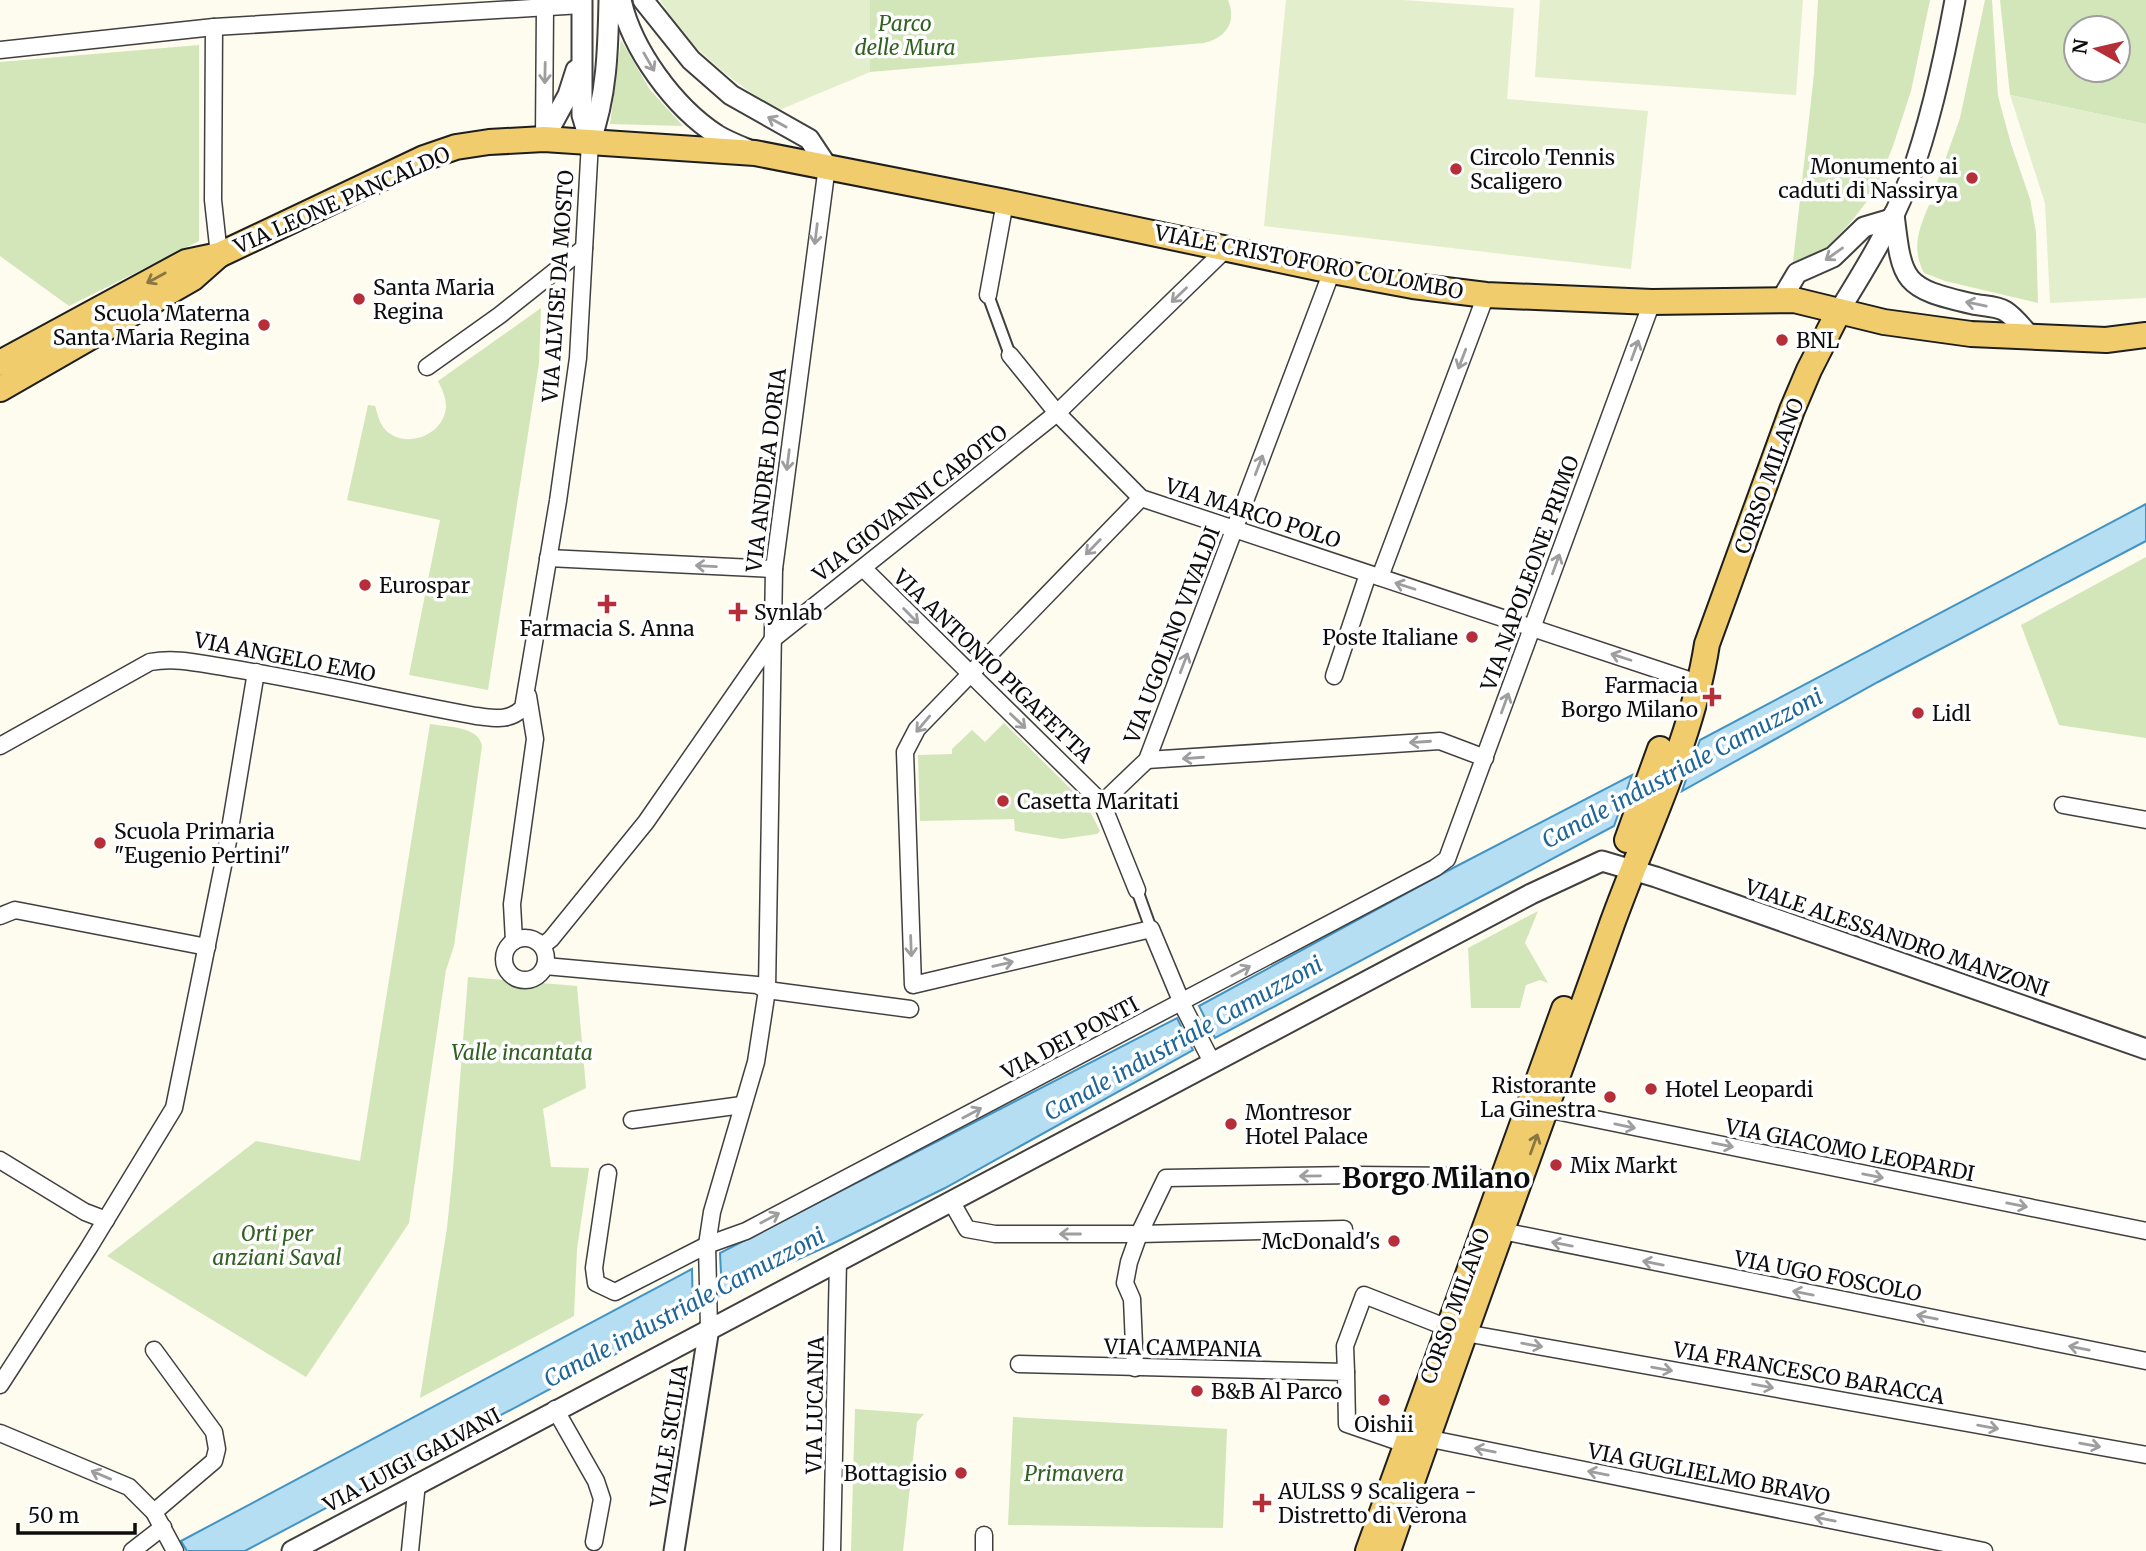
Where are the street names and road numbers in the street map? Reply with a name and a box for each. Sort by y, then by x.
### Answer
street label: VIA LEONE PANCALDO [229,140,454,260]
street label: VIA ALVISE DA MOSTO [536,169,580,404]
street label: VIALE CRISTOFORO COLOMBO [1151,219,1466,305]
street label: VIA ANDREA DORIA [740,366,792,575]
street label: CORSO MILANO [1728,394,1810,558]
street label: VIA GIOVANNI CABOTO [806,419,1013,588]
street label: VIA NAPOLEONE PRIMO [1475,452,1585,695]
street label: VIA MARCO POLO [1161,472,1344,554]
street label: VIA UGOLINO VIVALDI [1118,523,1226,748]
street label: VIA ANTONIO PIGAFETTA [887,563,1099,769]
street label: VIA ANGELO EMO [191,626,378,688]
street label: VIALE ALESSANDRO MANZONI [1740,873,2053,1003]
street label: VIA DEI PONTI [996,991,1143,1086]
street label: VIA GIACOMO LEOPARDI [1722,1112,1977,1187]
street label: CORSO MILANO [1414,1224,1496,1388]
street label: VIA UGO FOSCOLO [1731,1244,1924,1307]
street label: VIA CAMPANIA [1103,1333,1262,1363]
street label: VIA LUCANIA [800,1336,830,1475]
street label: VIA FRANCESCO BARACCA [1670,1336,1947,1410]
street label: VIALE SICILIA [644,1362,694,1511]
street label: VIA LUIGI GALVANI [318,1402,505,1519]
street label: VIA GUGLIELMO BRAVO [1585,1437,1832,1511]

